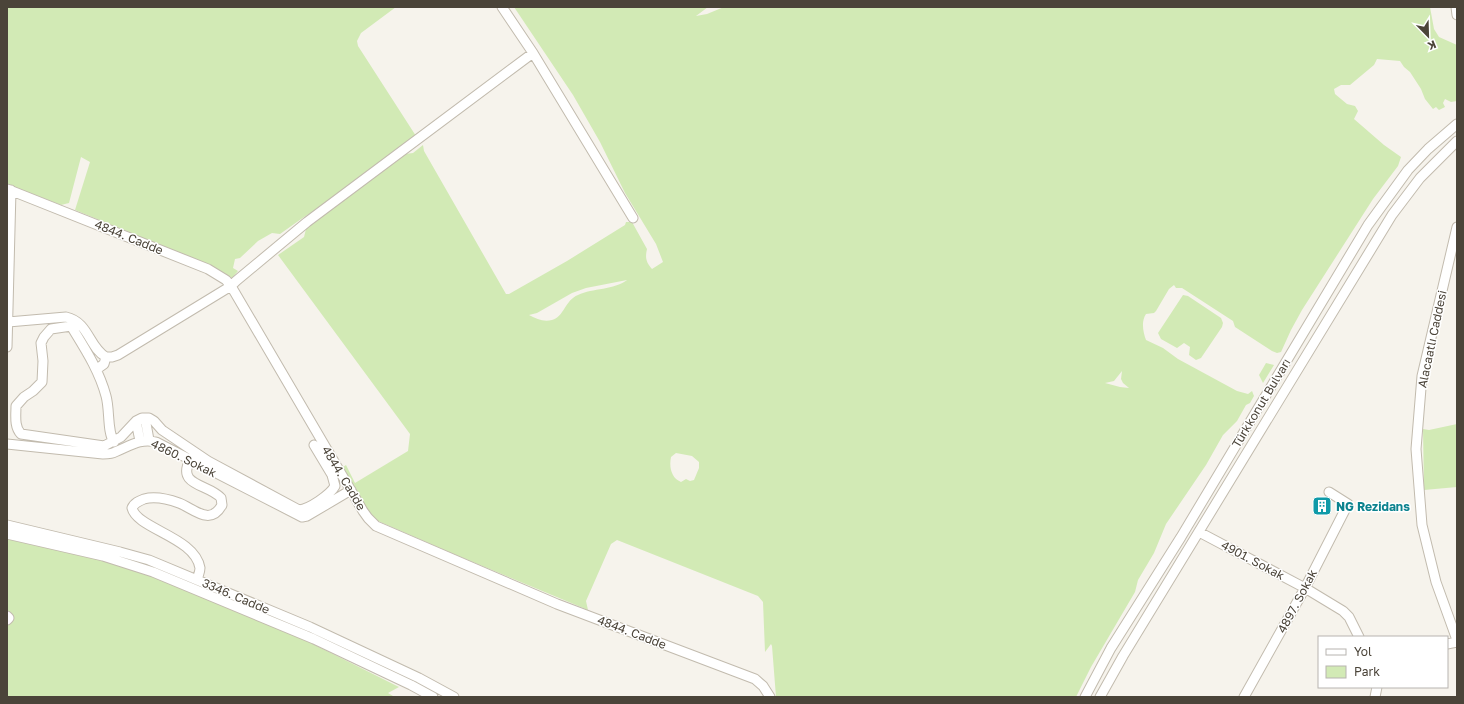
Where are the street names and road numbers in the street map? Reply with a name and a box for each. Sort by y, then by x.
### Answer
street label: 4844. Cadde [93,216,165,258]
street label: Alacaatlı Caddesi [1414,289,1450,389]
street label: Türkkonut Bulvarı [1228,356,1294,450]
street label: 4860. Sokak [149,436,219,480]
street label: 4844. Cadde [319,443,369,513]
street label: 4901. Sokak [1219,537,1287,583]
street label: 4897. Sokak [1274,566,1320,635]
street label: 3346. Cadde [200,575,272,617]
street label: 4844. Cadde [595,612,669,652]

